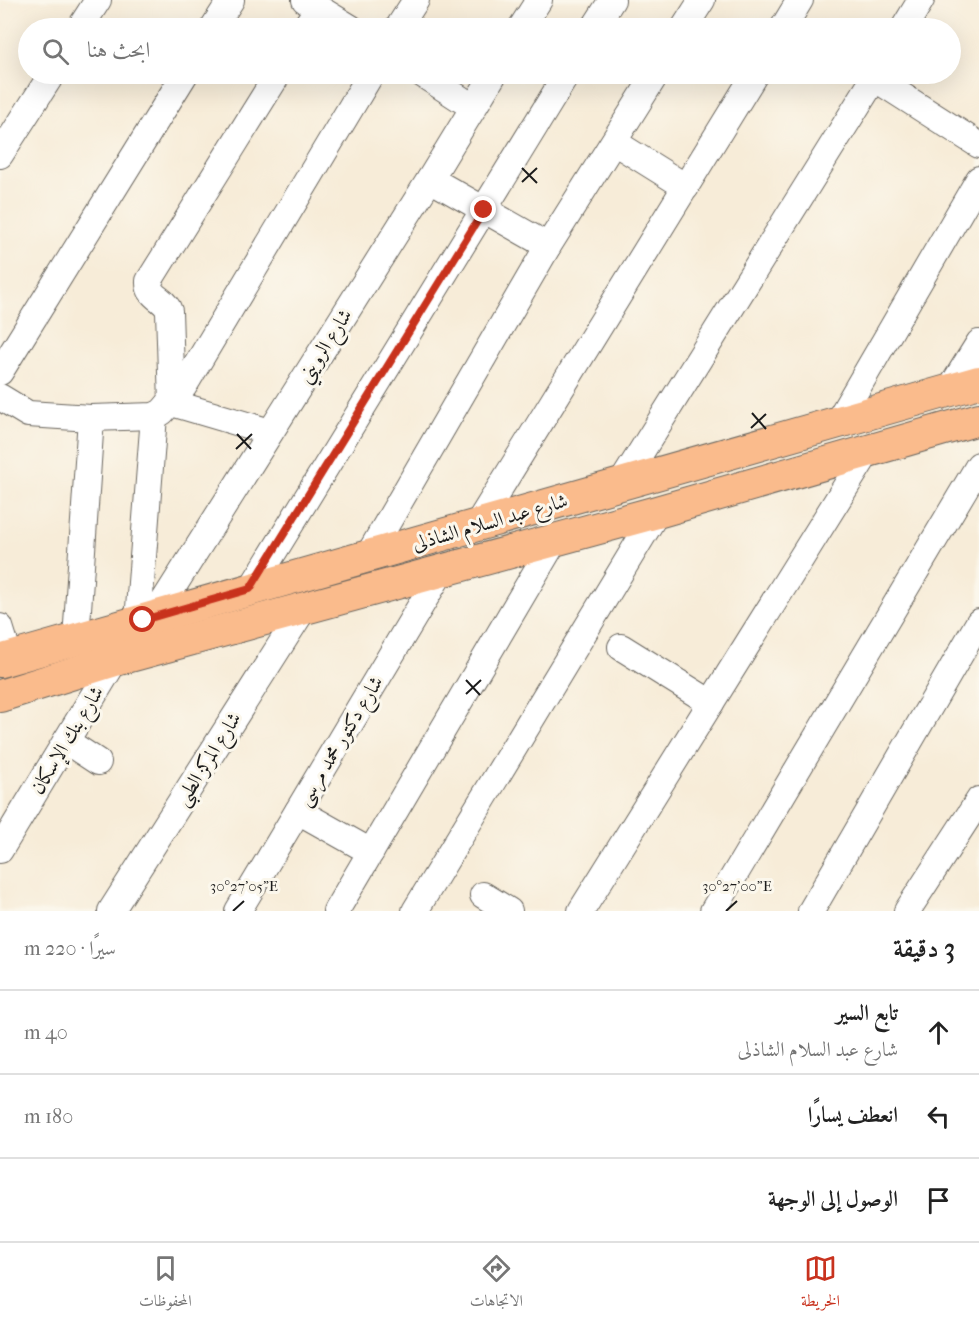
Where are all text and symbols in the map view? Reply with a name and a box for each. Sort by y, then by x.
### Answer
search box [18,18,961,84]
icon: search [39,35,72,68]
text: ابحث هنا [87,37,150,63]
route end [470,196,496,222]
street label: شارع الرويني [293,304,362,391]
street label: شارع عبد السلام الشاذلى [410,489,572,561]
route start [129,606,155,632]
street label: شارع دكتور محمد مرسى [292,672,393,813]
street label: شارع بنك الإسكان [26,682,114,801]
street label: شارع المركز الطبى [170,708,251,813]
text: 30°27'05"E [210,877,278,895]
text: 30°27'00"E [702,877,772,895]
text: 3 دقيقة [893,933,955,964]
text: سيرًا · 220 m [24,937,116,960]
text: تابع السير [836,1000,898,1026]
icon: ahead [922,1016,955,1049]
text: 40 m [24,1021,68,1044]
text: شارع عبد السلام الشاذلى [737,1038,898,1061]
icon: left [922,1100,955,1133]
text: انعطف يسارًا [808,1102,898,1128]
text: 180 m [24,1105,73,1128]
icon: arrive [922,1184,955,1217]
text: الوصول إلى الوجهة [768,1186,898,1212]
tab: المحفوظات [139,1252,192,1316]
tab: الاتجاهات [470,1252,523,1316]
tab: الخريطة [801,1252,840,1316]

